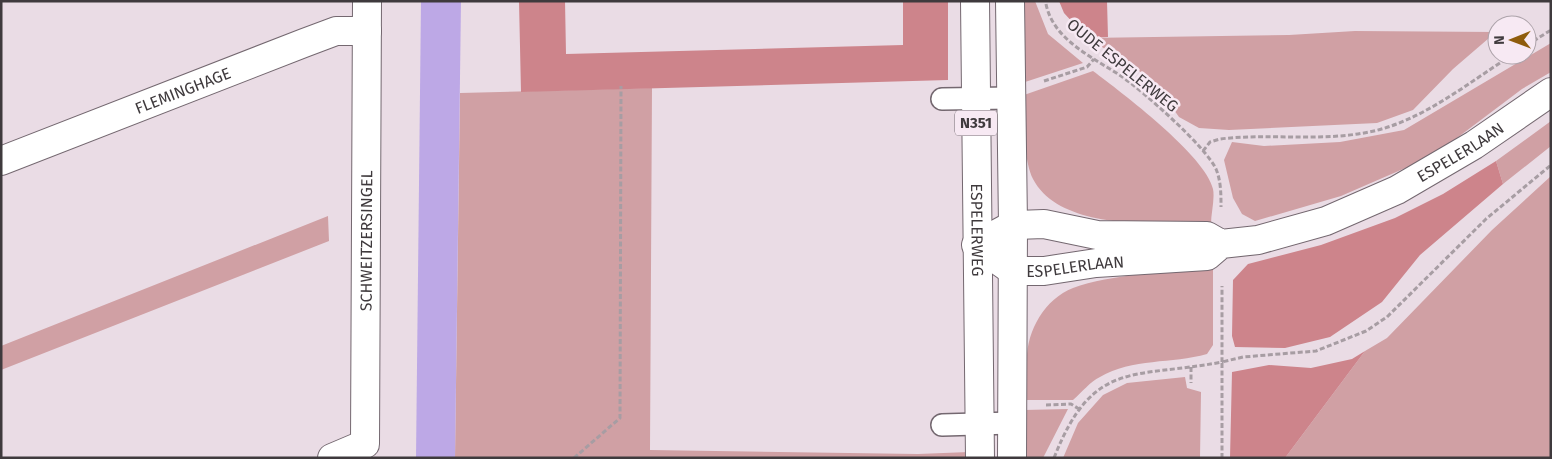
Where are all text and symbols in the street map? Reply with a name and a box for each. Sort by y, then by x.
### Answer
street label: OUDE ESPELERWEG [1063,15,1182,116]
north arrow [1487,15,1537,65]
text: N [1491,35,1508,45]
street label: FLEMINGHAGE [132,63,233,118]
road number: N351 [955,110,997,136]
street label: ESPELERLAAN [1414,118,1508,186]
street label: SCHWEITZERSINGEL [357,170,376,311]
street label: ESPELERWEG [967,183,987,277]
street label: ESPELERLAAN [1026,252,1125,281]

